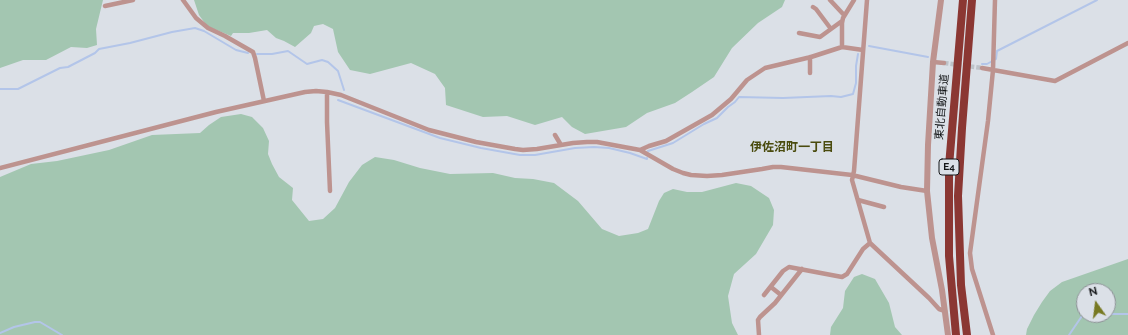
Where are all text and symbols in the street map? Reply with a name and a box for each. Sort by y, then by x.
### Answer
street label: 東北自動車道 [933,74,951,140]
district label: 伊佐沼町一丁目 [750,140,834,154]
road number: E4 [939,159,959,175]
north arrow [1076,283,1116,323]
text: N [1088,285,1099,299]

